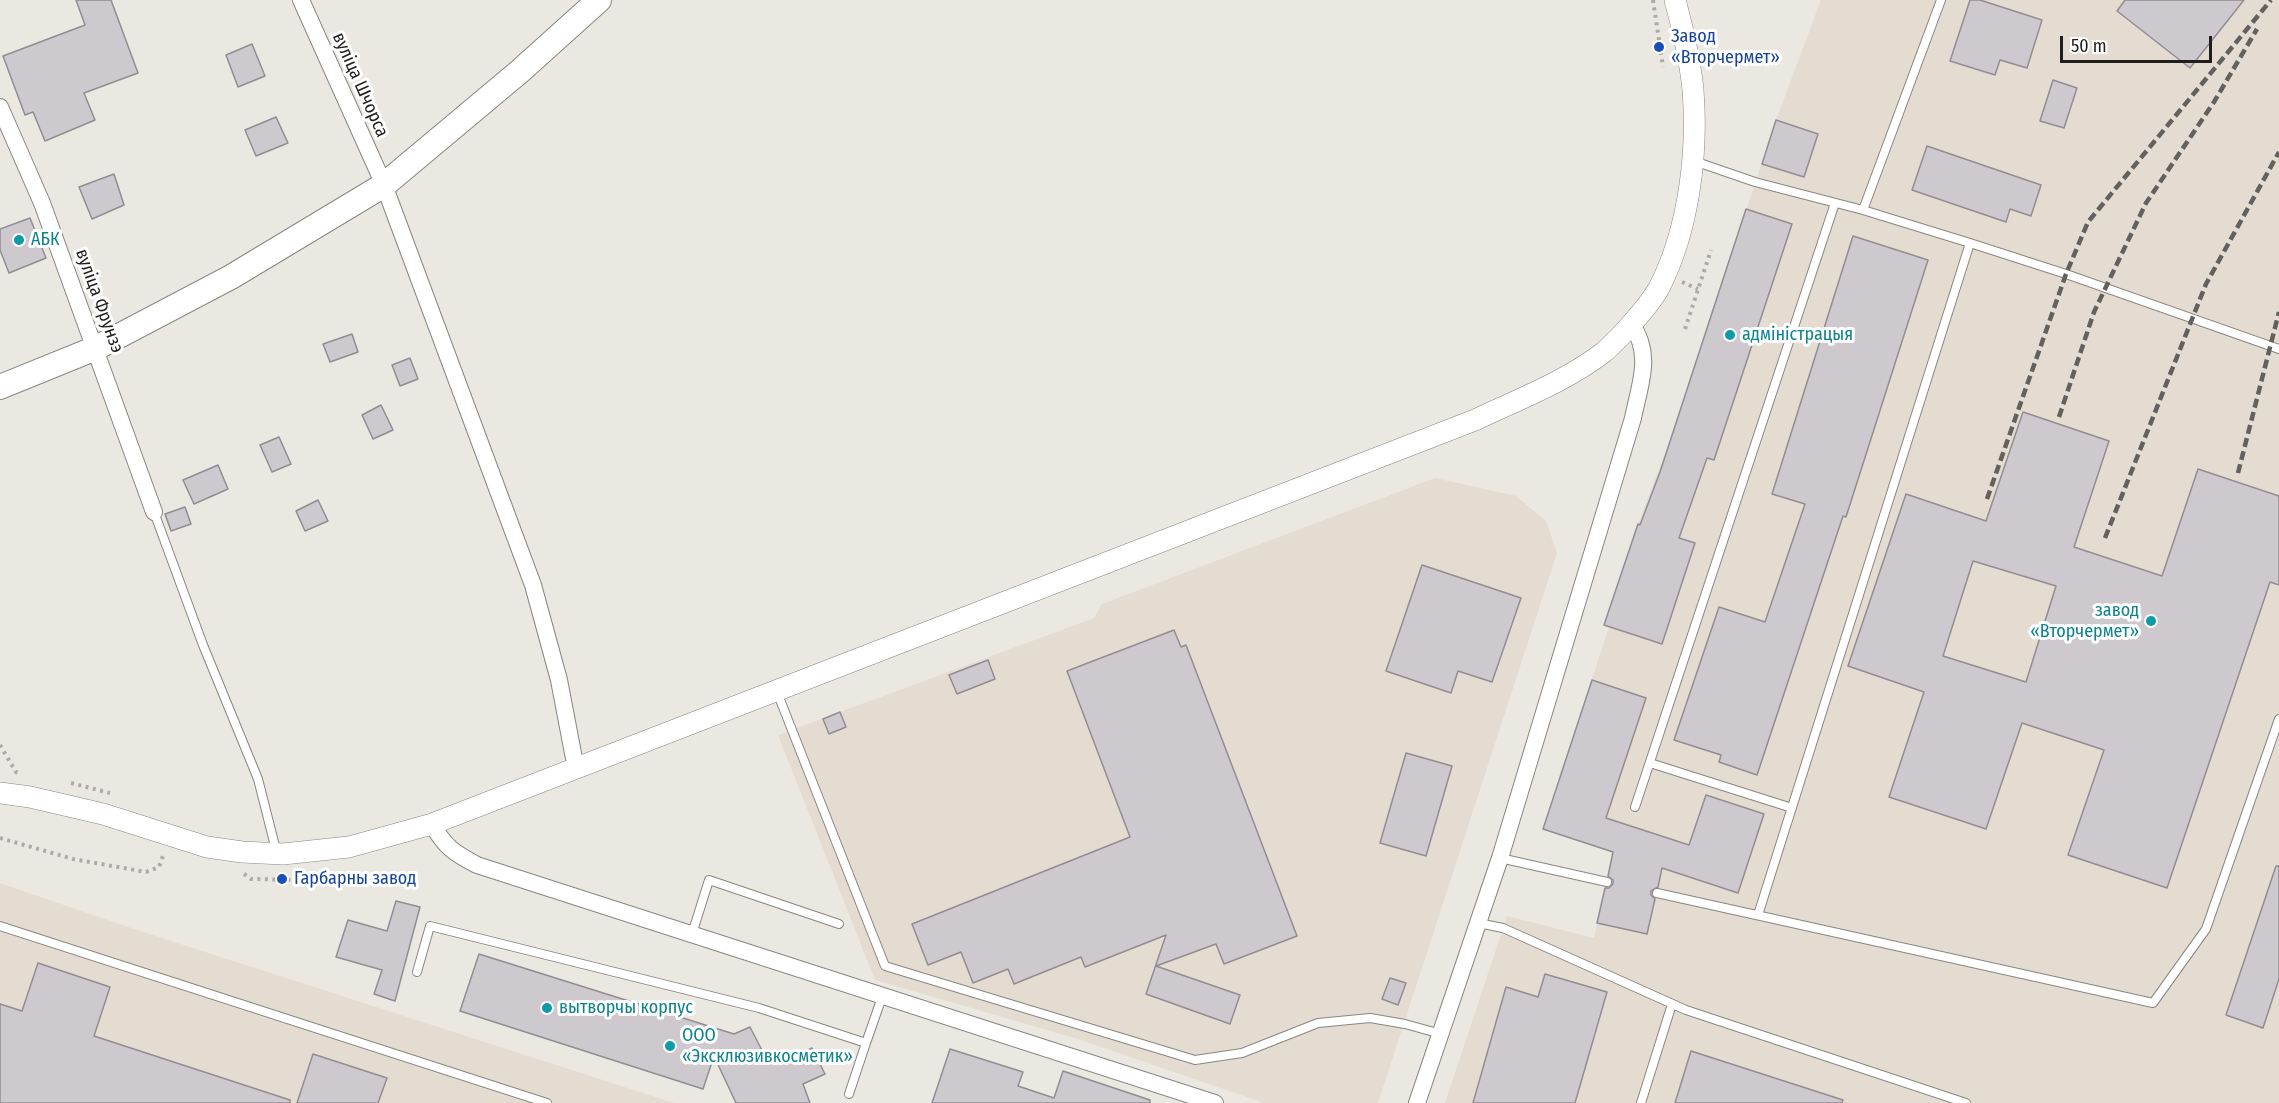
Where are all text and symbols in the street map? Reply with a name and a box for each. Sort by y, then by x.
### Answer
scale bar [2063,24,2214,62]
place label: Завод «Вторчермет» [1671,26,1780,68]
street label: вуліца Шчорса [327,29,393,141]
text: 50 m [2071,35,2107,57]
marker: Завод «Вторчермет» [1652,40,1666,54]
place label: АБК [31,229,60,251]
marker: АБК [12,233,26,247]
street label: вуліца Фрунзэ [70,246,128,356]
place label: адміністрацыя [1742,324,1853,346]
marker: адміністрацыя [1723,328,1737,342]
place label: завод «Вторчермет» [2030,600,2139,642]
marker: завод «Вторчермет» [2144,614,2158,628]
place label: Гарбарны завод [294,868,416,890]
marker: Гарбарны завод [275,872,289,886]
place label: вытворчы корпус [559,997,693,1019]
marker: вытворчы корпус [540,1001,554,1015]
place label: ООО «Эксклюзивкосметик» [682,1025,853,1068]
marker: ООО «Эксклюзивкосметик» [663,1039,677,1053]

